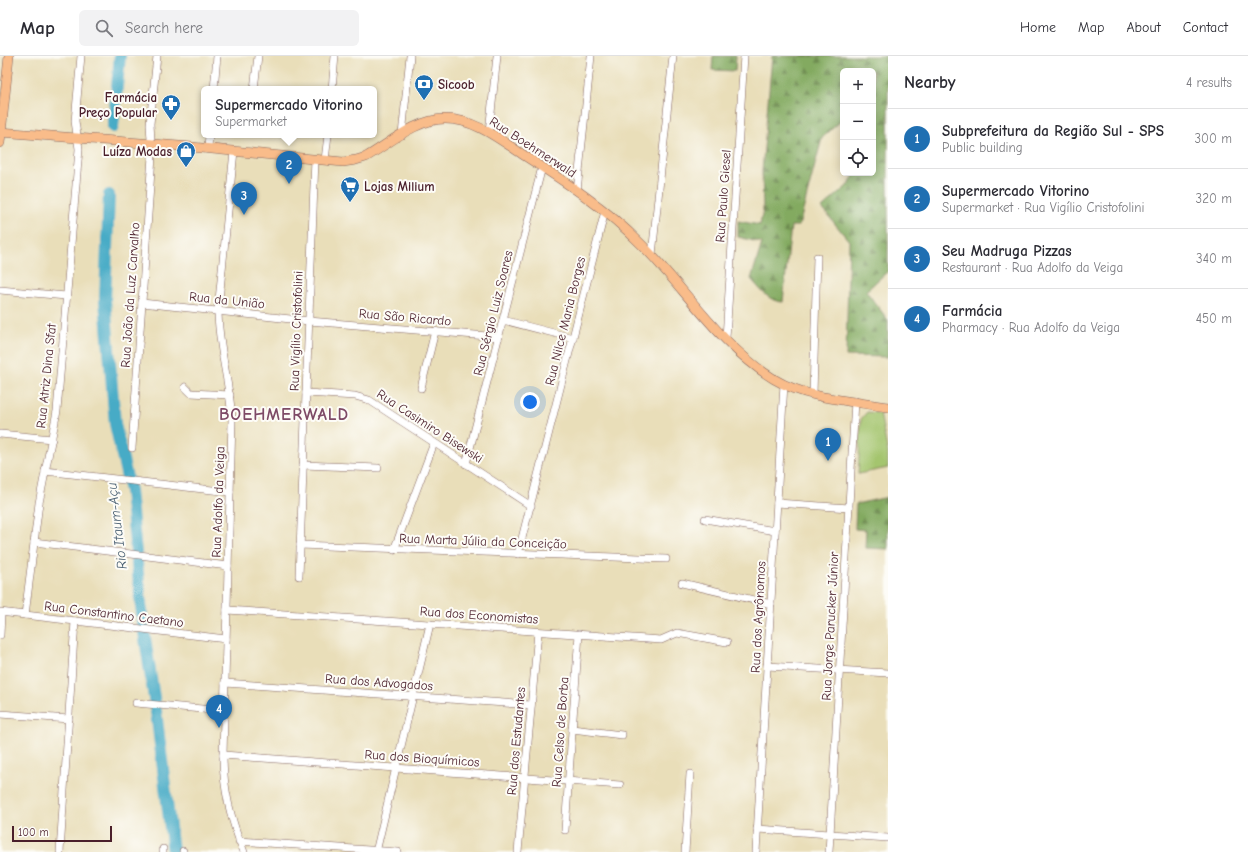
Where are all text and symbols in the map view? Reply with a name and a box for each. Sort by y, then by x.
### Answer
search box [79,10,359,46]
text: Map [20,17,55,39]
icon: search [93,17,115,39]
text: Search here [125,19,203,37]
text: Home [1020,19,1056,36]
text: Map [1078,19,1104,36]
text: About [1126,19,1161,36]
text: Contact [1183,19,1228,36]
map controls [840,68,876,176]
button: + [840,68,876,104]
bank icon: Sicoob [413,73,435,101]
text: Nearby [904,73,955,92]
text: 4 results [1186,75,1232,90]
place label: Sicoob [438,77,475,92]
popup [201,86,377,138]
place label: Farmácia Preço Popular [79,90,158,120]
pharmacy icon: Farmácia Preço Popular [160,93,182,121]
text: Supermercado Vitorino [215,96,363,114]
button: − [840,104,876,140]
street label: Rua Boehmerwald [487,113,579,181]
text: Supermarket [215,114,287,129]
text: Subprefeitura da Região Sul - SPS [942,122,1164,140]
text: 1 [914,131,920,146]
text: 300 m [1194,131,1232,146]
shop icon: Luíza Modas [175,140,197,168]
button: locate [840,140,876,176]
text: Public building [942,140,1023,155]
place label: Luíza Modas [103,144,172,159]
street label: Rua Paulo Giesel [712,149,734,243]
pin: 2 [276,151,302,184]
supermarket icon: Lojas Milium [339,175,361,203]
place label: Lojas Milium [364,179,435,194]
pin: 3 [231,182,257,215]
text: Supermercado Vitorino [942,182,1089,200]
text: 2 [914,191,920,206]
text: 320 m [1196,191,1232,206]
text: Supermarket · Rua Vigílio Cristofolini [942,200,1144,215]
street label: Rua João da Luz Carvalho [117,222,143,368]
text: Seu Madruga Pizzas [942,242,1072,260]
street label: Rua Sérgio Luiz Soares [470,249,516,377]
text: 3 [914,251,920,266]
text: 340 m [1196,251,1232,266]
street label: Rua Nilce Maria Borges [542,255,588,387]
text: Restaurant · Rua Adolfo da Veiga [942,260,1123,275]
street label: Rua Vigílio Cristofolini [286,271,306,391]
street label: Rua da União [188,289,266,311]
text: Farmácia [942,302,1002,320]
street label: Rua São Ricardo [358,305,452,329]
text: 4 [914,311,920,326]
text: 450 m [1196,311,1232,326]
text: Pharmacy · Rua Adolfo da Veiga [942,320,1120,335]
street label: Rua Atriz Dina Sfat [33,322,59,429]
street label: Rua Casimiro Bisewski [374,386,486,466]
your location [520,392,540,412]
district label: BOEHMERWALD [219,405,349,424]
pin: 1 [815,428,841,461]
street label: Rua Adolfo da Veiga [209,446,227,558]
water label: Rio Itaum-Açu [103,482,131,570]
street label: Rua Marta Júlia da Conceição [399,531,567,551]
street label: Rua Jorge Parucker Júnior [819,550,841,701]
street label: Rua dos Agrônomos [748,561,768,673]
street label: Rua Constantino Caetano [43,598,185,630]
street label: Rua dos Economistas [419,603,539,627]
street label: Rua dos Advogados [325,671,433,693]
street label: Rua Celso de Borba [549,676,571,788]
street label: Rua dos Estudantes [504,686,528,796]
pin: 4 [206,695,232,728]
street label: Rua dos Bioquímicos [364,746,480,770]
scale bar [12,824,112,843]
text: 100 m [18,826,49,839]

